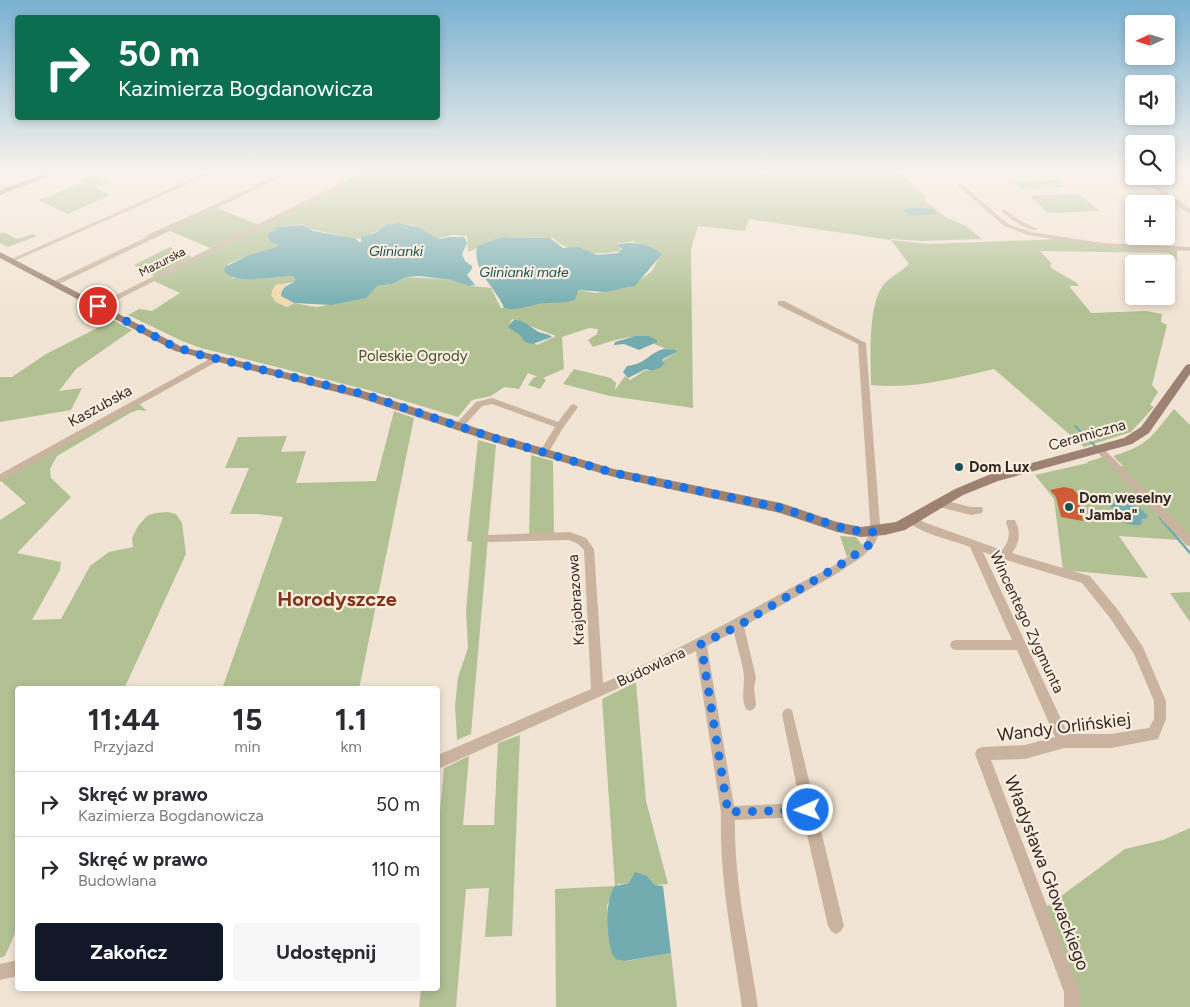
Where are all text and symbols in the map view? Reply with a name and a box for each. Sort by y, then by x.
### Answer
north arrow [1125,15,1175,65]
map controls [1125,15,1175,305]
text: 50 m [118,33,200,75]
icon: right [35,35,100,100]
text: Kazimierza Bogdanowicza [118,75,373,102]
button: sound [1125,75,1175,125]
button: search [1125,135,1175,185]
button: + [1125,195,1175,245]
water label: Glinianki [369,243,424,260]
street label: Mazurska [136,244,188,280]
button: − [1125,255,1175,305]
water label: Glinianki małe [479,264,569,281]
pin [77,285,119,327]
icon: arrive [84,292,112,320]
park label: Poleskie Ogrody [358,347,468,365]
street label: Kaszubska [65,381,135,431]
street label: Ceramiczna [1046,415,1128,455]
place label: Dom Lux [969,458,1029,476]
marker: Dom Lux [953,461,965,473]
place label: Dom weselny "Jamba" [1079,489,1172,524]
marker: Dom weselny "Jamba" [1063,501,1075,513]
street label: Wincentego Zygmunta [986,548,1068,696]
street label: Krajobrazowa [564,554,588,646]
district label: Horodyszcze [277,587,397,611]
street label: Budowlana [614,643,688,691]
text: 11:44 [87,701,160,738]
text: 15 [232,701,262,738]
text: 1.1 [335,701,368,738]
street label: Wandy Orlińskiej [996,708,1132,746]
text: Przyjazd [93,737,154,756]
text: min [234,737,260,756]
text: km [340,737,362,756]
street label: Władysława Głowackiego [1000,772,1094,974]
text: Skręć w prawo [78,783,208,806]
position arrow [781,783,833,835]
icon: right [35,790,63,818]
text: 50 m [376,793,420,816]
text: Kazimierza Bogdanowicza [78,806,264,825]
text: Skręć w prawo [78,848,208,871]
icon: right [35,855,63,883]
text: 110 m [371,858,420,881]
text: Budowlana [78,871,156,890]
button: Zakończ [35,923,223,981]
button: Udostępnij [233,923,420,981]

